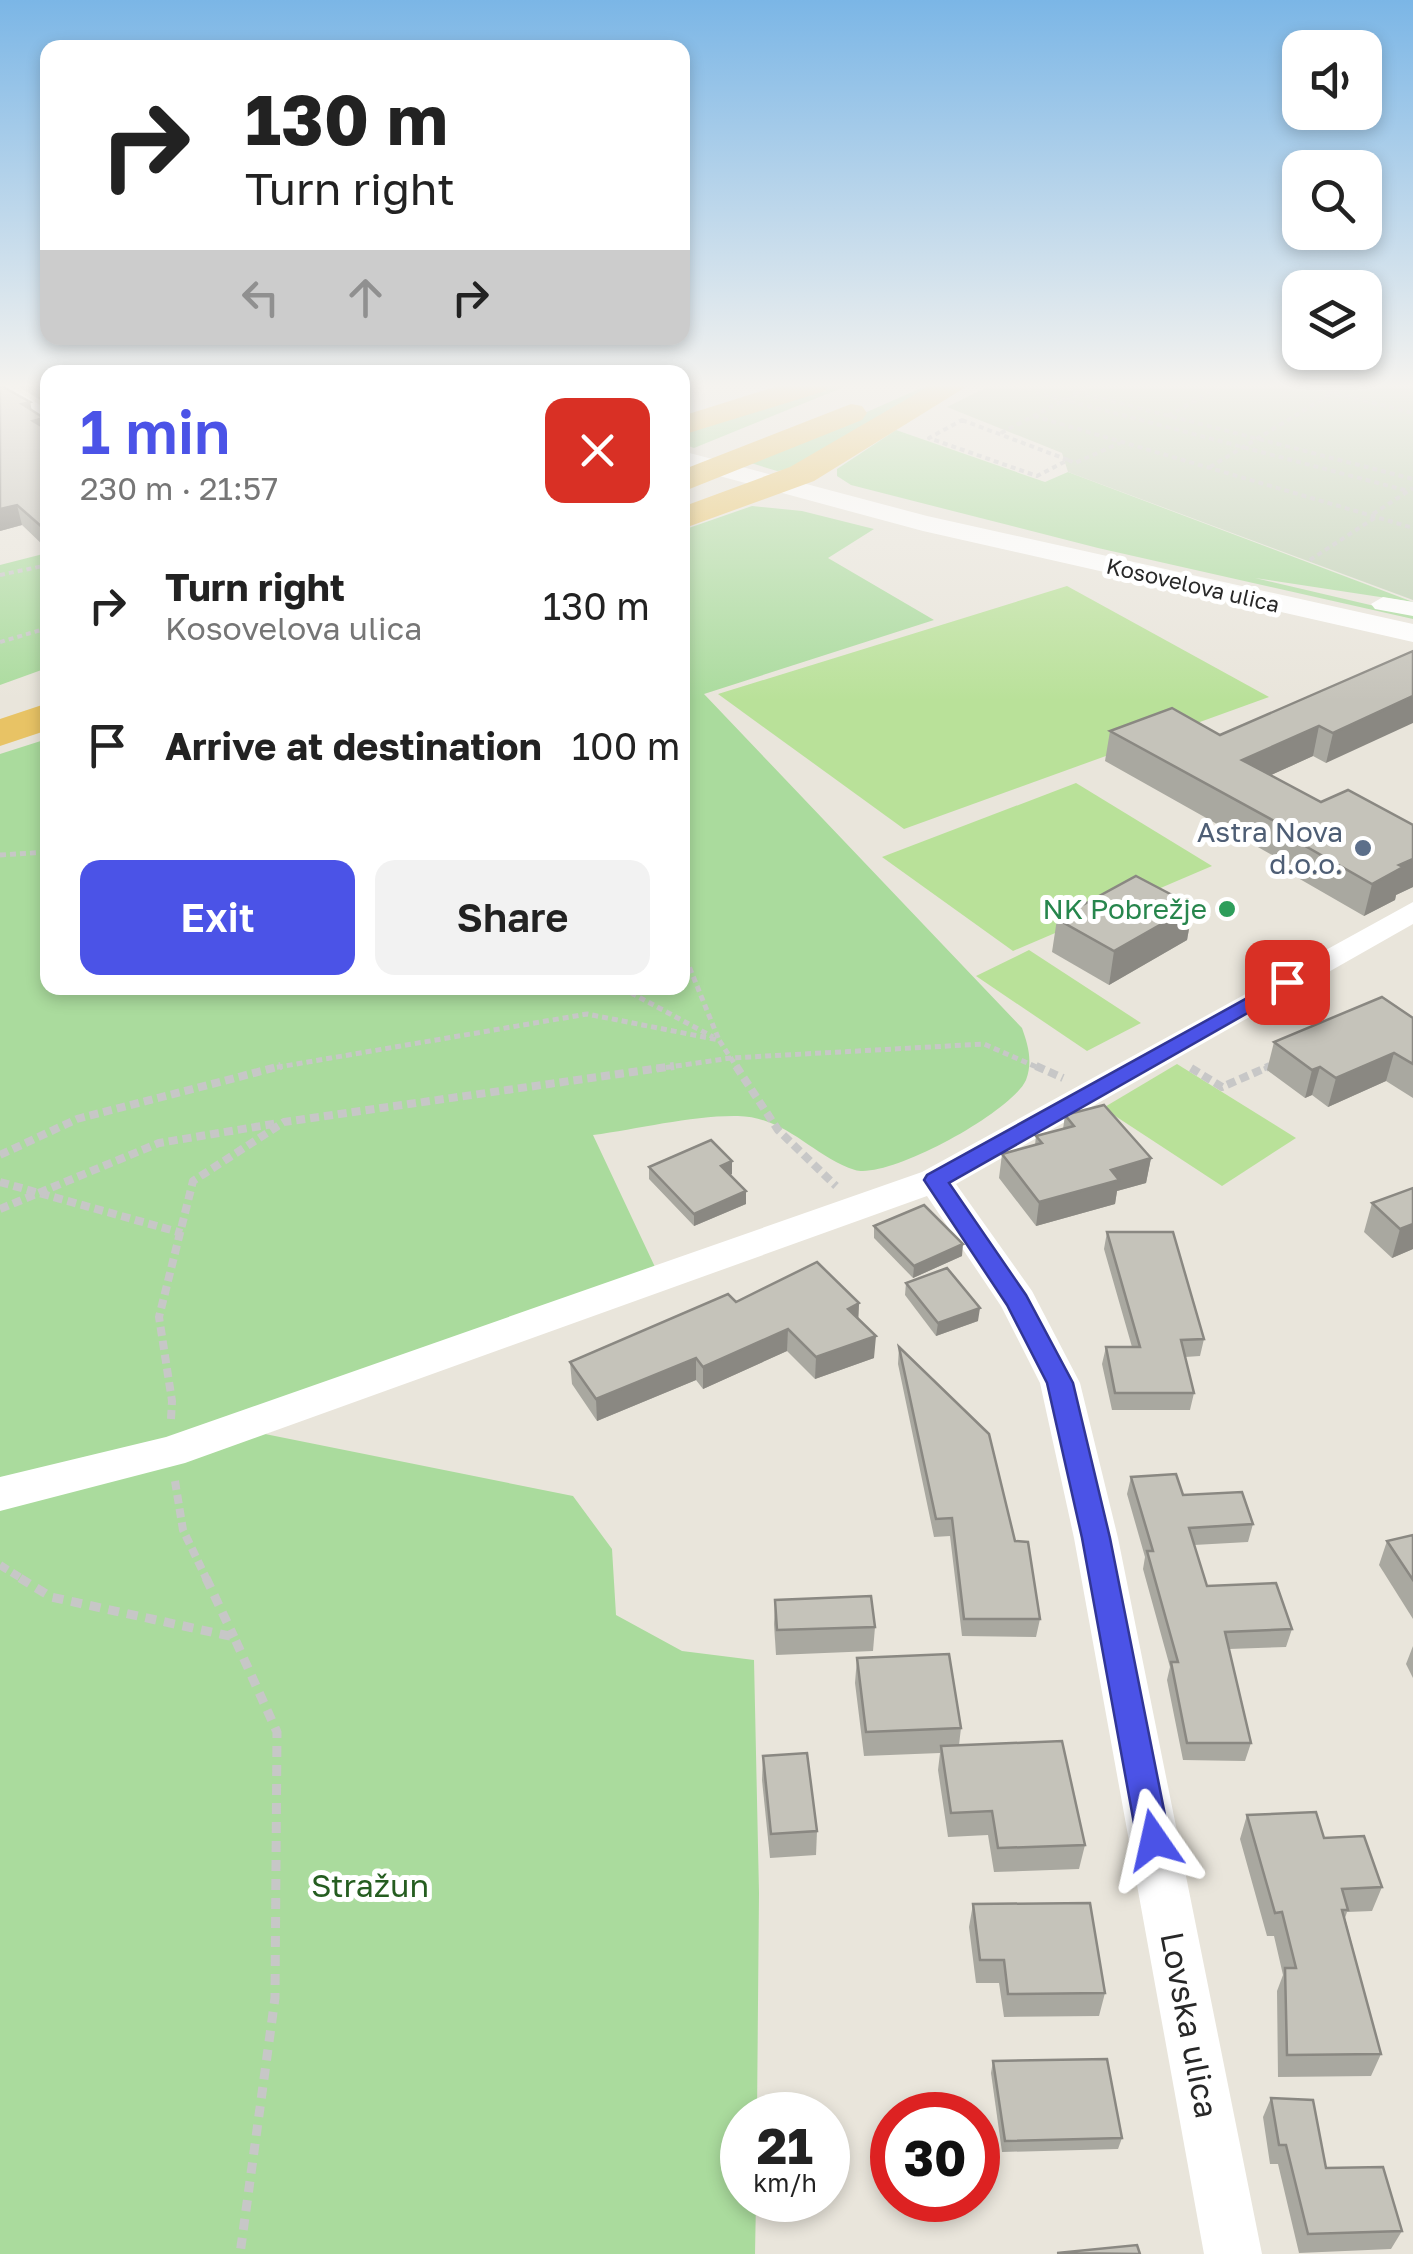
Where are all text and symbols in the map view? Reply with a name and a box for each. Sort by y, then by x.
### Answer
map controls [1282,30,1382,370]
button: sound [1282,30,1382,130]
text: 130 m [245,76,448,160]
icon: right [80,80,210,210]
button: search [1282,150,1382,250]
text: Turn right [245,161,455,215]
icon: left [233,270,288,325]
icon: ahead [338,270,393,325]
icon: right [443,270,498,325]
button: layers [1282,270,1382,370]
text: 1 min [80,395,230,467]
button: close [545,398,650,503]
text: 230 m · 21:57 [80,469,278,507]
street label: Kosovelova ulica [1104,551,1282,618]
text: Turn right [165,564,345,609]
icon: right [80,578,135,633]
text: 130 m [543,583,650,628]
text: Kosovelova ulica [165,609,422,647]
icon: arrive [80,718,135,773]
text: Arrive at destination [165,723,542,768]
text: 100 m [572,723,680,768]
place label: Astra Nova d.o.o. [1197,815,1343,880]
marker: Astra Nova d.o.o. [1352,837,1374,859]
button: Exit [80,860,355,975]
button: Share [375,860,650,975]
place label: NK Pobrežje [1042,892,1207,925]
marker: NK Pobrežje [1216,898,1238,920]
pin [1245,940,1330,1025]
icon: arrive [1260,955,1315,1010]
position arrow [1102,1788,1206,1892]
park label: Stražun [311,1866,429,1904]
street label: Lovska ulica [1153,1928,1227,2121]
speed limit sign: 30 [870,2092,1000,2222]
text: 21 [757,2115,813,2175]
text: km/h [753,2167,817,2198]

